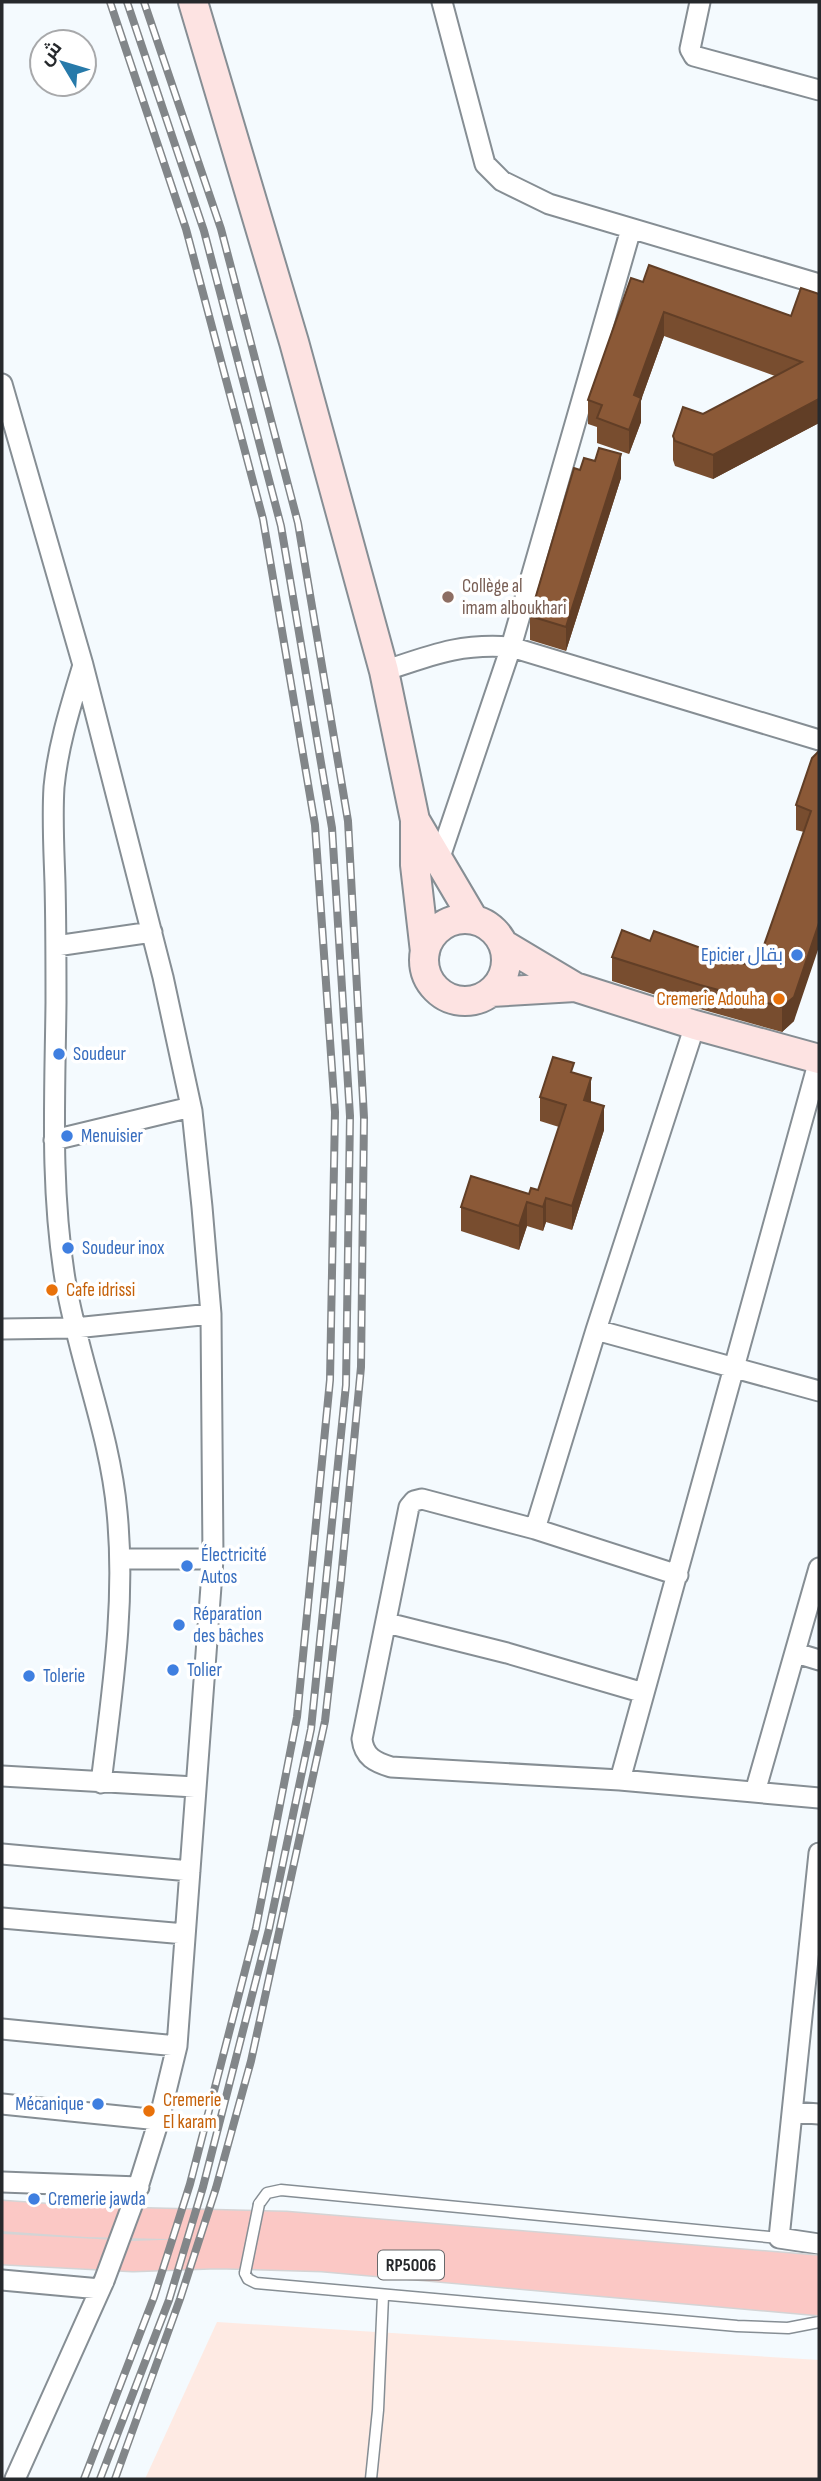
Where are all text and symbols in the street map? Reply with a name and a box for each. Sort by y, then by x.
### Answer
north arrow [28,28,98,98]
text: ش [34,37,67,70]
place label: Collège al imam alboukhari [462,575,567,620]
marker: Collège al imam alboukhari [440,589,456,605]
place label: Epicier بقال [701,944,783,967]
marker: Epicier بقال [789,947,805,963]
place label: Cremerie Adouha [657,988,765,1011]
marker: Cremerie Adouha [771,991,787,1007]
place label: Soudeur [73,1043,126,1066]
marker: Soudeur [51,1046,67,1062]
place label: Menuisier [81,1125,144,1148]
marker: Menuisier [59,1128,75,1144]
place label: Soudeur inox [82,1237,164,1260]
marker: Soudeur inox [60,1240,76,1256]
place label: Cafe idrissi [66,1279,135,1302]
marker: Cafe idrissi [44,1282,60,1298]
place label: Électricité Autos [200,1544,267,1589]
marker: Électricité Autos [179,1558,195,1574]
place label: Réparation des bâches [193,1603,264,1648]
marker: Réparation des bâches [171,1617,187,1633]
place label: Tolier [187,1659,222,1682]
marker: Tolier [165,1662,181,1678]
place label: Tolerie [43,1665,85,1688]
marker: Tolerie [21,1668,37,1684]
place label: Cremerie El karam [163,2089,221,2134]
place label: Mécanique [15,2093,84,2116]
marker: Mécanique [90,2096,106,2112]
marker: Cremerie El karam [141,2103,157,2119]
place label: Cremerie jawda [48,2188,146,2211]
marker: Cremerie jawda [26,2191,42,2207]
road number: RP5006 [378,2250,444,2280]

